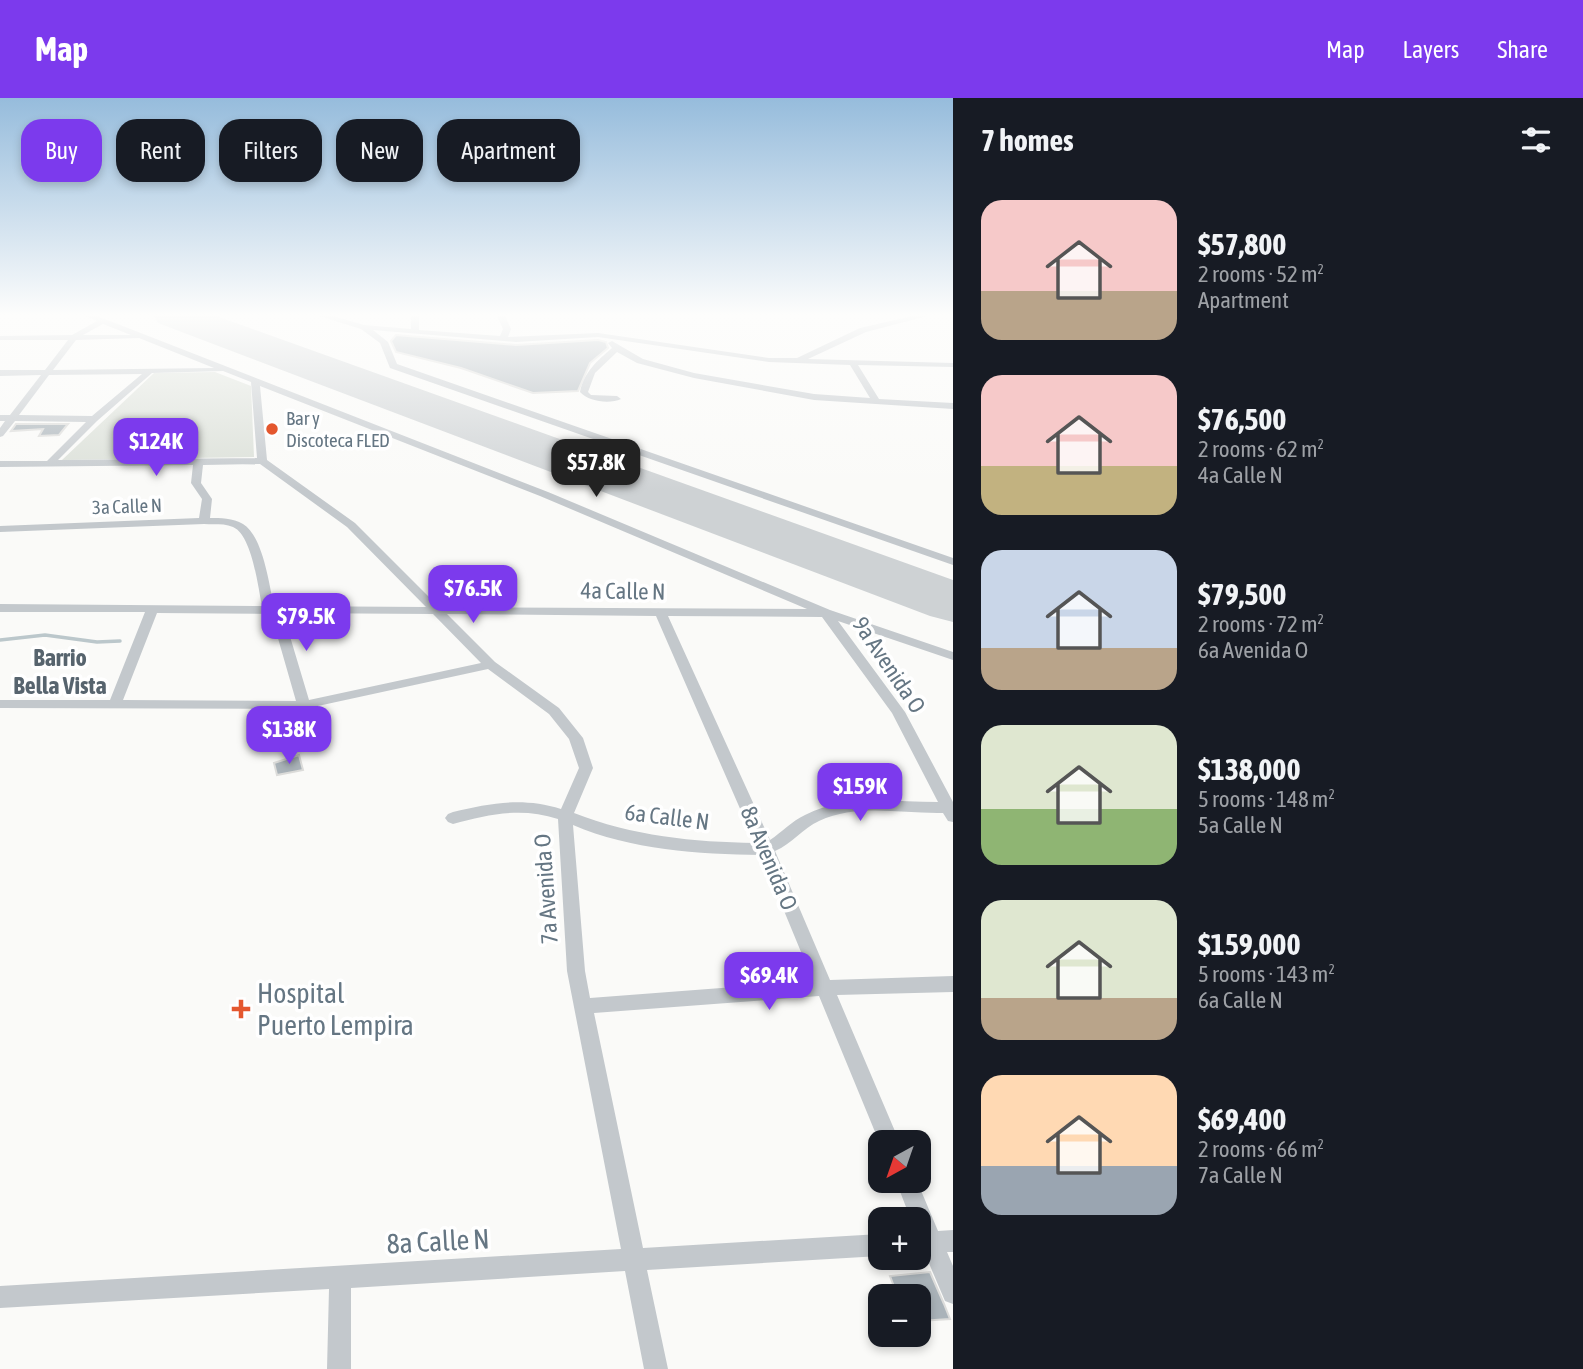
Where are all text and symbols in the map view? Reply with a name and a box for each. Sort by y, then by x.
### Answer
text: Map [35,30,88,68]
text: Map [1326,36,1365,63]
text: Layers [1403,36,1459,63]
text: Share [1497,36,1548,63]
chip: Buy [21,119,102,182]
chip: Rent [116,119,205,182]
chip: Filters [219,119,322,182]
chip: New [336,119,423,182]
chip: Apartment [437,119,580,182]
icon: filters [1517,121,1555,159]
text: 7 homes [981,123,1074,157]
text: $57,800 [1198,227,1286,261]
icon: home [1037,228,1121,312]
text: 2 rooms · 52 m² [1198,261,1324,287]
text: Apartment [1198,287,1289,313]
text: $76,500 [1198,402,1286,436]
icon: home [1037,403,1121,487]
place label: Bar y Discoteca FLED [286,407,390,451]
pin: $124K [107,418,205,478]
marker: Bar y Discoteca FLED [264,421,280,437]
text: $124K [129,428,183,454]
text: 2 rooms · 62 m² [1198,436,1324,462]
pin: $57.8K [539,440,653,499]
text: $57.8K [567,449,625,475]
text: 4a Calle N [1198,462,1283,488]
street label: 3a Calle N [92,494,162,518]
pin: $76.5K [416,566,530,625]
text: $76.5K [444,575,502,601]
street label: 4a Calle N [580,577,666,605]
text: $79,500 [1198,577,1286,611]
icon: home [1037,578,1121,662]
pin: $79.5K [249,594,363,653]
text: $79.5K [277,603,335,629]
text: 2 rooms · 72 m² [1198,611,1324,637]
street label: 9a Avenida O [847,612,931,718]
text: 6a Avenida O [1198,637,1308,663]
district label: Barrio Bella Vista [13,644,107,699]
pin: $138K [240,706,338,766]
text: $138K [262,716,316,742]
text: $138,000 [1198,752,1301,786]
icon: home [1037,753,1121,837]
pin: $159K [811,764,909,823]
text: $159K [833,773,887,799]
text: 5 rooms · 148 m² [1198,786,1335,812]
street label: 6a Calle N [623,799,711,835]
street label: 8a Avenida O [735,802,803,914]
text: 5a Calle N [1198,812,1283,838]
street label: 7a Avenida O [529,833,563,945]
text: $159,000 [1198,927,1301,961]
icon: home [1037,928,1121,1012]
pin: $69.4K [712,953,826,1012]
text: 5 rooms · 143 m² [1198,961,1335,987]
text: $69.4K [740,962,798,988]
place label: Hospital Puerto Lempira [257,977,414,1041]
text: 6a Calle N [1198,987,1283,1013]
marker: Hospital Puerto Lempira [231,999,251,1019]
text: $69,400 [1198,1102,1286,1136]
icon: home [1037,1103,1121,1187]
north arrow [868,1130,931,1194]
map controls [868,1130,931,1347]
text: 2 rooms · 66 m² [1198,1136,1324,1162]
text: 7a Calle N [1198,1162,1283,1188]
button: + [868,1207,931,1270]
street label: 8a Calle N [386,1222,490,1260]
button: − [868,1284,931,1347]

